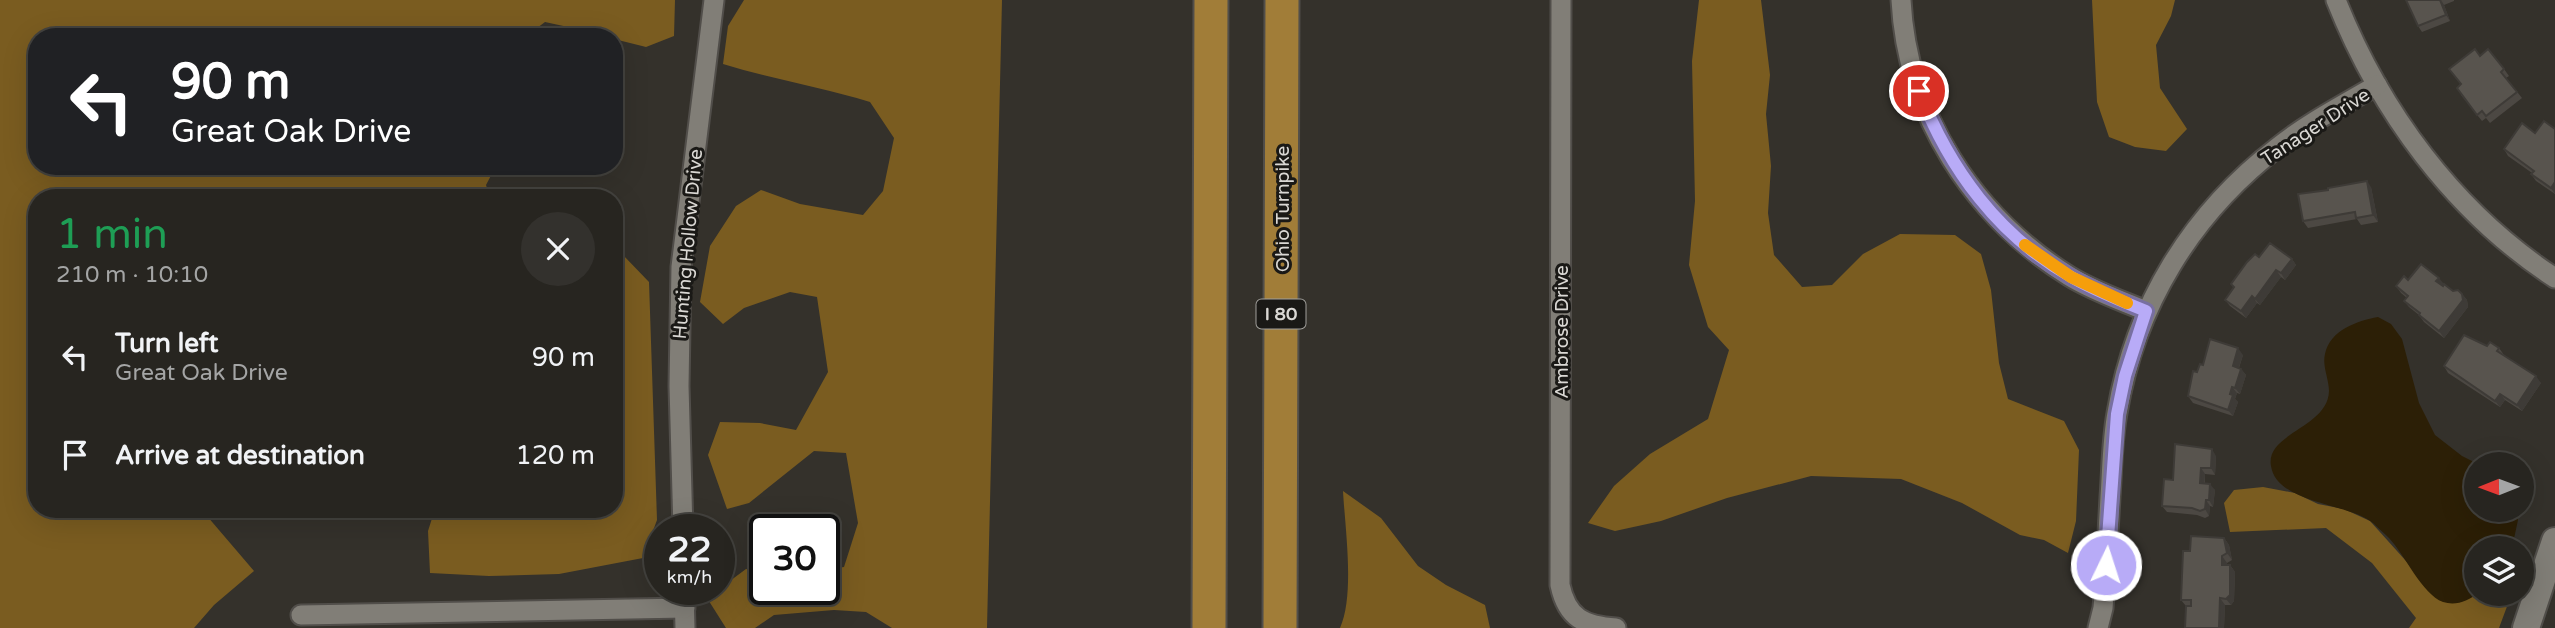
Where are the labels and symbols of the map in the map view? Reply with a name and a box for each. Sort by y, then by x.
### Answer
pin [1889,61,1949,121]
street label: Tanager Drive [2257,84,2374,170]
street label: Ohio Turnpike [1272,146,1294,272]
street label: Hunting Hollow Drive [669,148,707,340]
street label: Ambrose Drive [1551,265,1573,399]
road number: I 80 [1256,300,1306,328]
north arrow [2464,452,2534,522]
speed limit sign: 30 [749,514,840,605]
position arrow [2069,528,2143,602]

